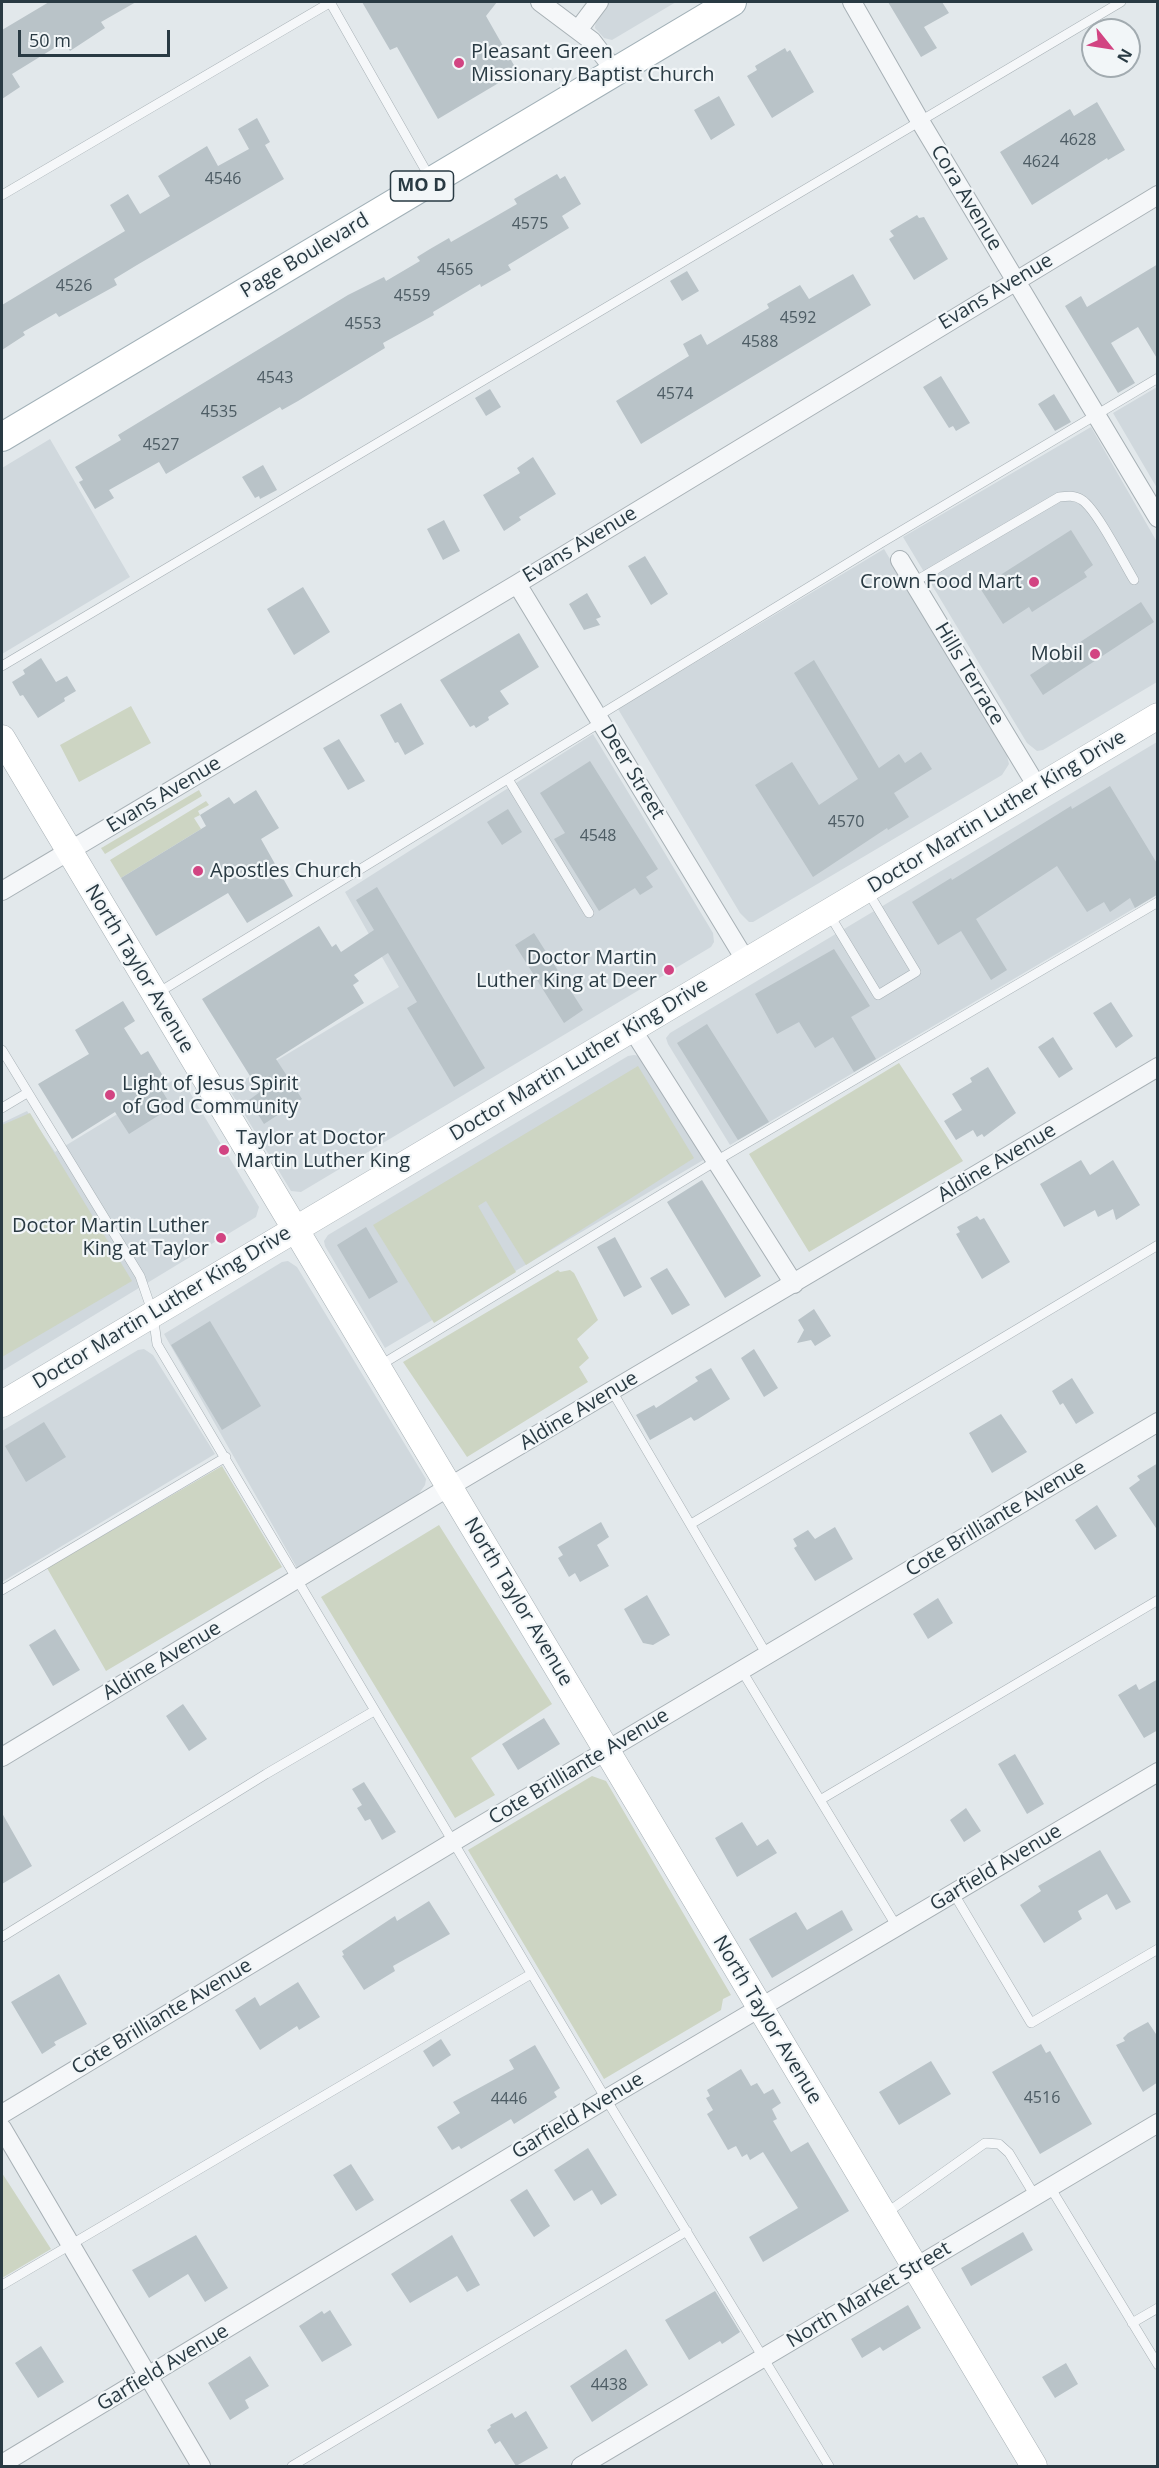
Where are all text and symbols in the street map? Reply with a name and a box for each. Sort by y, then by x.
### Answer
scale bar [21,18,172,56]
north arrow [1081,18,1141,78]
text: 50 m [29,28,71,52]
place label: Pleasant Green Missionary Baptist Church [471,40,714,87]
text: N [1112,45,1138,67]
marker: Pleasant Green Missionary Baptist Church [452,56,466,70]
house number: 4628 [1060,130,1096,150]
street label: Cora Avenue [925,141,1007,255]
house number: 4624 [1023,152,1059,172]
house number: 4546 [205,169,241,189]
road number: MO D [390,171,454,201]
street label: Page Boulevard [236,208,374,304]
house number: 4575 [512,214,548,234]
street label: Evans Avenue [935,249,1057,335]
house number: 4565 [437,260,473,280]
house number: 4526 [56,276,92,296]
house number: 4559 [394,286,430,306]
house number: 4592 [780,308,816,328]
house number: 4553 [345,314,381,334]
house number: 4588 [742,332,778,352]
house number: 4543 [257,368,293,388]
house number: 4574 [657,384,693,404]
house number: 4535 [201,402,237,422]
house number: 4527 [143,435,179,455]
street label: Evans Avenue [519,502,641,588]
place label: Crown Food Mart [860,570,1022,594]
marker: Crown Food Mart [1027,575,1041,589]
street label: Hills Terrace [929,618,1009,730]
place label: Mobil [1031,642,1083,666]
marker: Mobil [1088,647,1102,661]
street label: Deer Street [594,720,670,824]
street label: Doctor Martin Luther King Drive [864,725,1130,899]
street label: Evans Avenue [103,752,225,838]
house number: 4570 [828,812,864,832]
house number: 4548 [580,826,616,846]
place label: Apostles Church [210,859,362,883]
marker: Apostles Church [191,864,205,878]
street label: North Taylor Avenue [79,880,199,1058]
place label: Doctor Martin Luther King at Deer [476,946,657,993]
marker: Doctor Martin Luther King at Deer [662,963,676,977]
street label: Doctor Martin Luther King Drive [446,973,712,1147]
place label: Light of Jesus Spirit of God Community [122,1072,299,1119]
marker: Light of Jesus Spirit of God Community [103,1088,117,1102]
street label: Aldine Avenue [934,1118,1060,1208]
place label: Taylor at Doctor Martin Luther King [236,1126,410,1173]
marker: Taylor at Doctor Martin Luther King [217,1143,231,1157]
place label: Doctor Martin Luther King at Taylor [12,1214,209,1261]
street label: Doctor Martin Luther King Drive [29,1221,295,1395]
marker: Doctor Martin Luther King at Taylor [214,1231,228,1245]
street label: Aldine Avenue [516,1366,642,1456]
street label: Cote Brilliante Avenue [902,1456,1090,1582]
street label: North Taylor Avenue [458,1513,578,1691]
street label: Aldine Avenue [99,1616,225,1706]
street label: Cote Brilliante Avenue [485,1704,673,1830]
street label: Garfield Avenue [926,1819,1066,1917]
street label: North Taylor Avenue [707,1931,827,2109]
street label: Cote Brilliante Avenue [68,1954,256,2080]
street label: Garfield Avenue [508,2067,648,2165]
house number: 4516 [1024,2088,1060,2108]
house number: 4446 [491,2089,527,2109]
street label: North Market Street [783,2237,955,2353]
street label: Garfield Avenue [93,2319,233,2417]
house number: 4438 [591,2375,627,2395]

